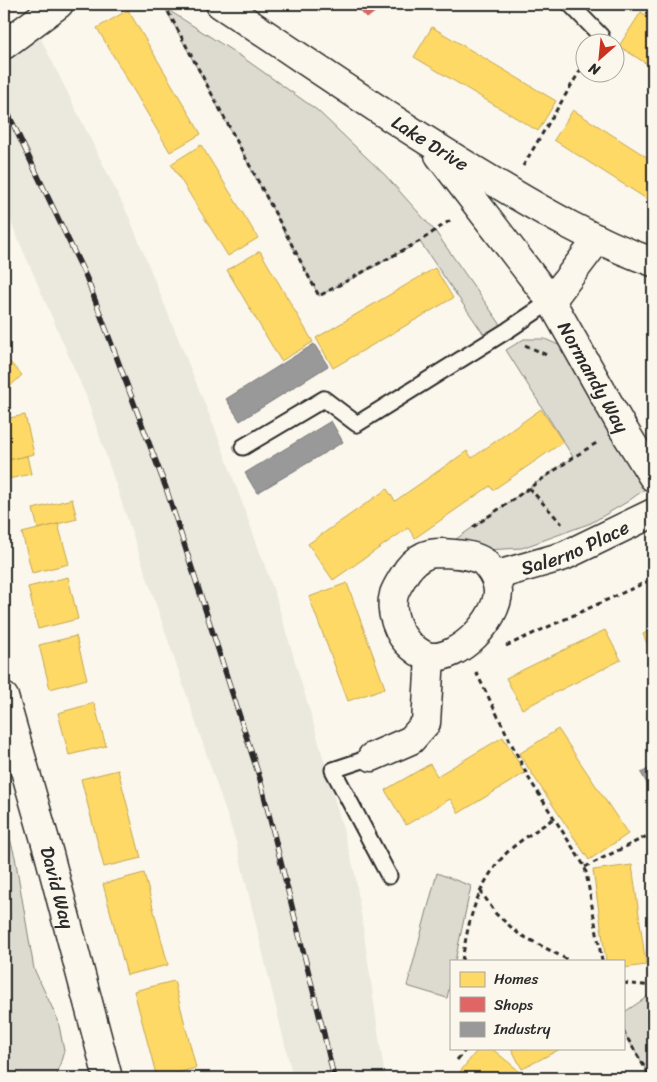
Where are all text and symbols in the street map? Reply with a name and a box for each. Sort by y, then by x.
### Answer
north arrow [574,32,624,82]
text: N [584,56,605,83]
street label: Lake Drive [385,106,475,180]
street label: Normandy Way [548,315,638,439]
street label: Salerno Place [517,511,635,585]
street label: David Way [31,842,84,933]
legend [450,960,624,1050]
text: Homes [494,966,538,992]
text: Shops [494,992,534,1018]
text: Industry [493,1016,551,1042]

